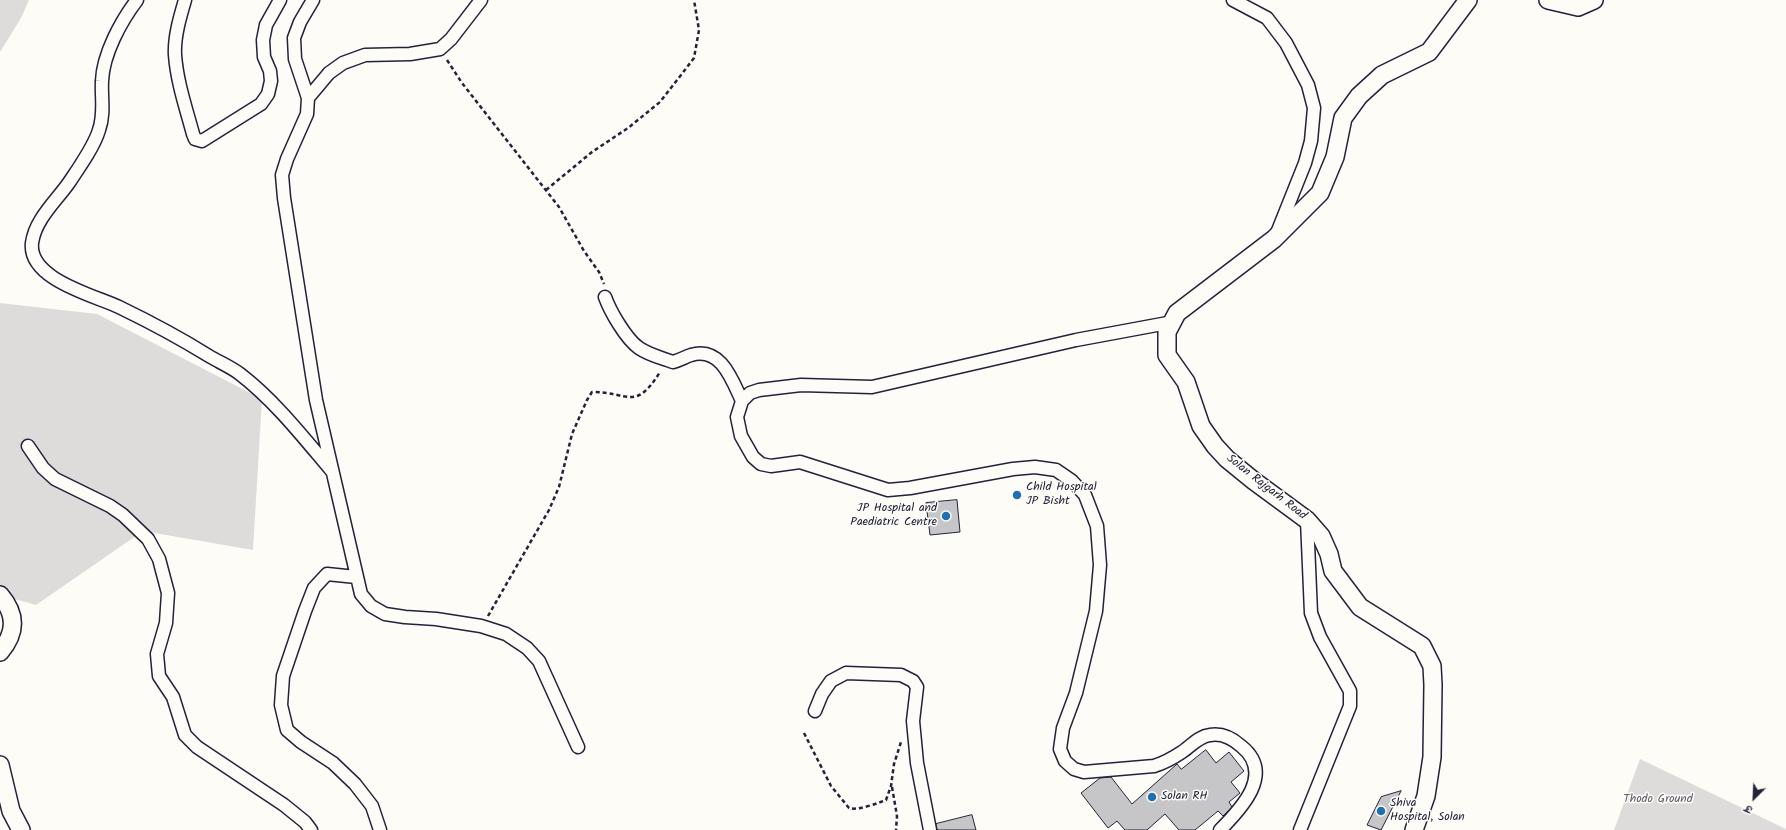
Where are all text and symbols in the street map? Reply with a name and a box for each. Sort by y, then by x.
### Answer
street label: Solan Rajgarh Road [1223,452,1309,524]
place label: Child Hospital JP Bisht [1026,481,1097,509]
marker: Child Hospital JP Bisht [1011,489,1023,501]
place label: JP Hospital and Paediatric Centre [850,502,937,530]
marker: JP Hospital and Paediatric Centre [940,510,952,522]
north arrow [1734,778,1774,818]
place label: Solan RH [1161,790,1208,804]
marker: Solan RH [1146,791,1158,803]
park label: Thodo Ground [1623,793,1693,807]
place label: Shiva Hospital, Solan [1390,797,1465,825]
text: उ [1742,799,1756,819]
marker: Shiva Hospital, Solan [1375,805,1387,817]

